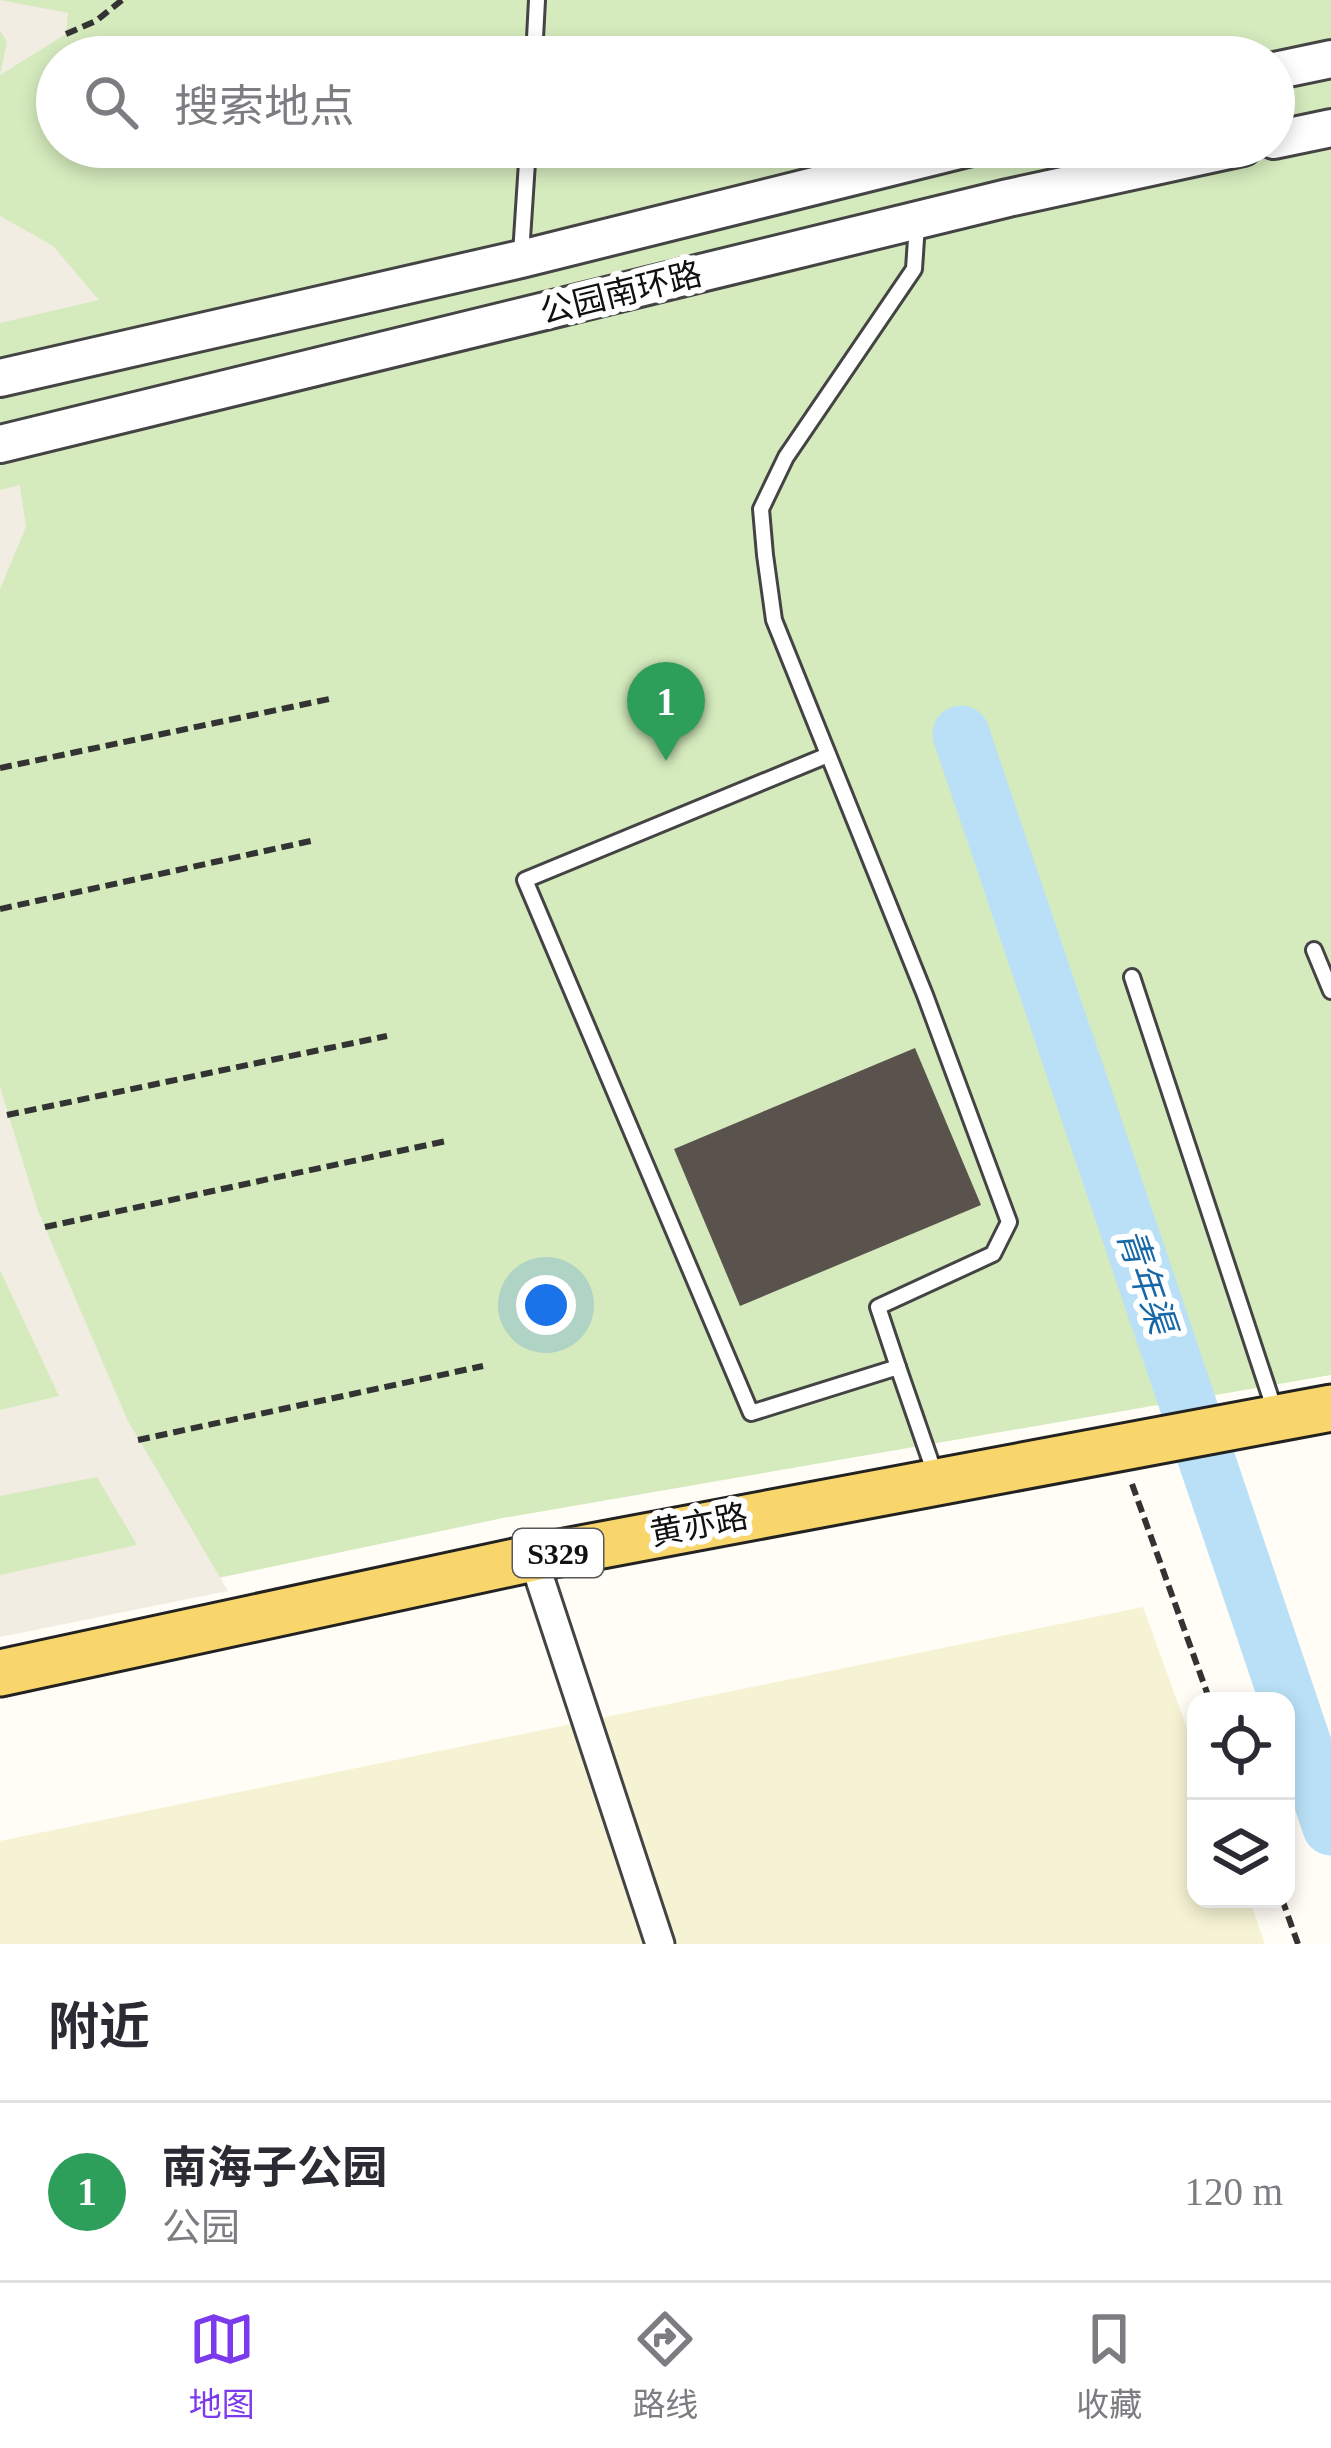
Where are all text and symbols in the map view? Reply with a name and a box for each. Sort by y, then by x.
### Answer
search box [36,36,1295,168]
icon: search [78,69,144,135]
text: 搜索地点 [174,82,354,132]
street label: 公园南环路 [537,256,705,330]
pin: 1 [627,662,705,761]
water label: 青年渠 [1110,1223,1184,1343]
your location [516,1275,576,1335]
street label: 黄亦路 [647,1498,751,1552]
road number: S329 [513,1529,603,1577]
map controls [1187,1692,1295,1908]
button: locate [1187,1692,1295,1800]
button: layers [1187,1800,1295,1908]
text: 附近 [48,1999,150,2055]
text: 南海子公园 [162,2143,387,2193]
text: 1 [77,2170,97,2213]
text: 120 m [1184,2170,1283,2213]
text: 公园 [162,2206,240,2249]
tab: 地图 [189,2306,255,2426]
tab: 路线 [632,2306,698,2426]
tab: 收藏 [1076,2306,1142,2426]

